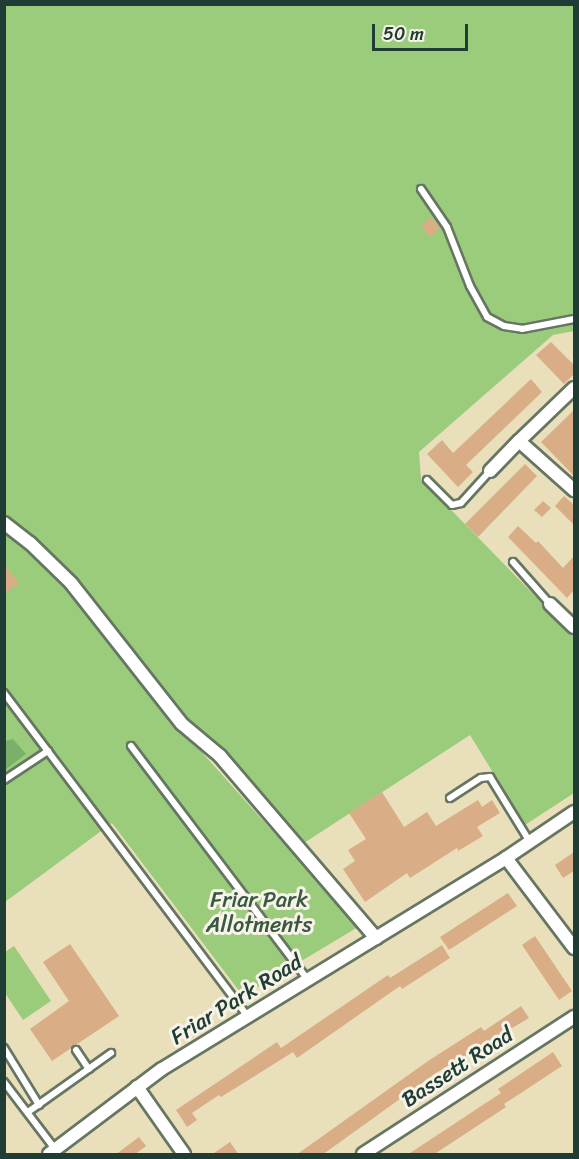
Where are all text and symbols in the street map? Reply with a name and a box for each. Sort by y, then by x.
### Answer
scale bar [375,12,471,50]
text: 50 m [383,18,424,50]
park label: Friar Park Allotments [206,886,312,938]
street label: Friar Park Road [165,948,307,1050]
street label: Bassett Road [396,1021,518,1113]

